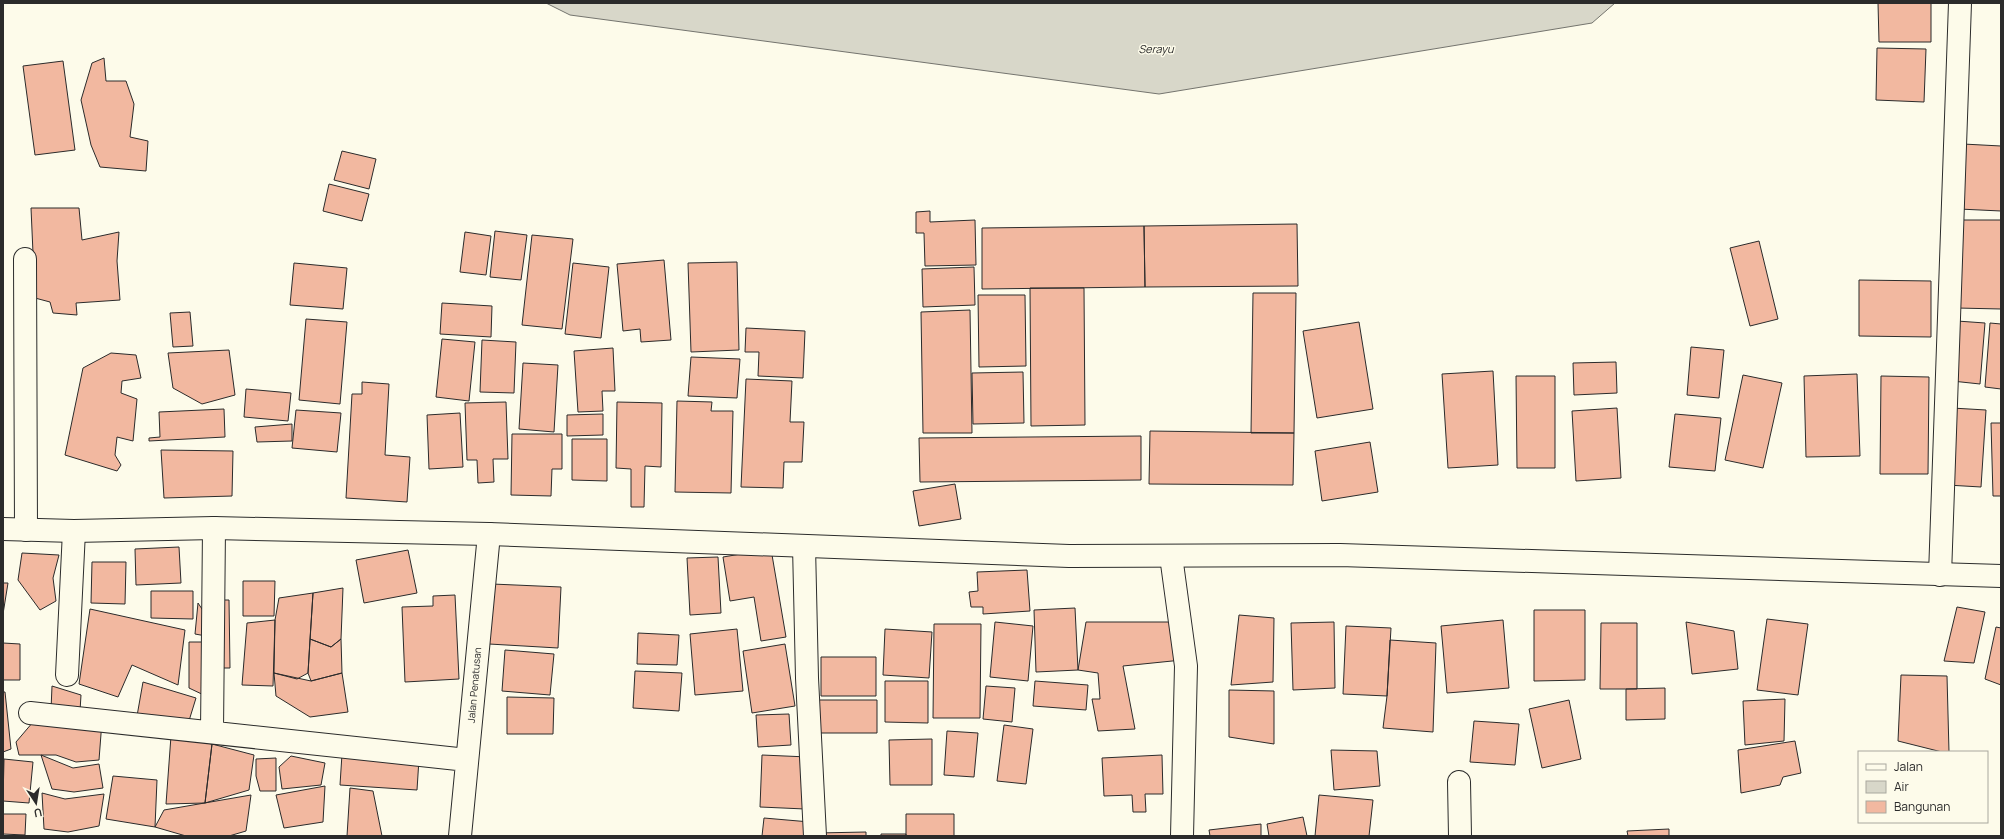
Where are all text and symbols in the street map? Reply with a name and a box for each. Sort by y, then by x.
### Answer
water label: Serayu [1138,41,1175,56]
street label: Jalan Penatusan [464,647,484,723]
legend [1858,751,1988,823]
text: Jalan [1894,758,1923,775]
text: Air [1894,778,1909,795]
north arrow [16,783,56,823]
text: Bangunan [1894,798,1950,815]
text: U [33,805,44,821]

